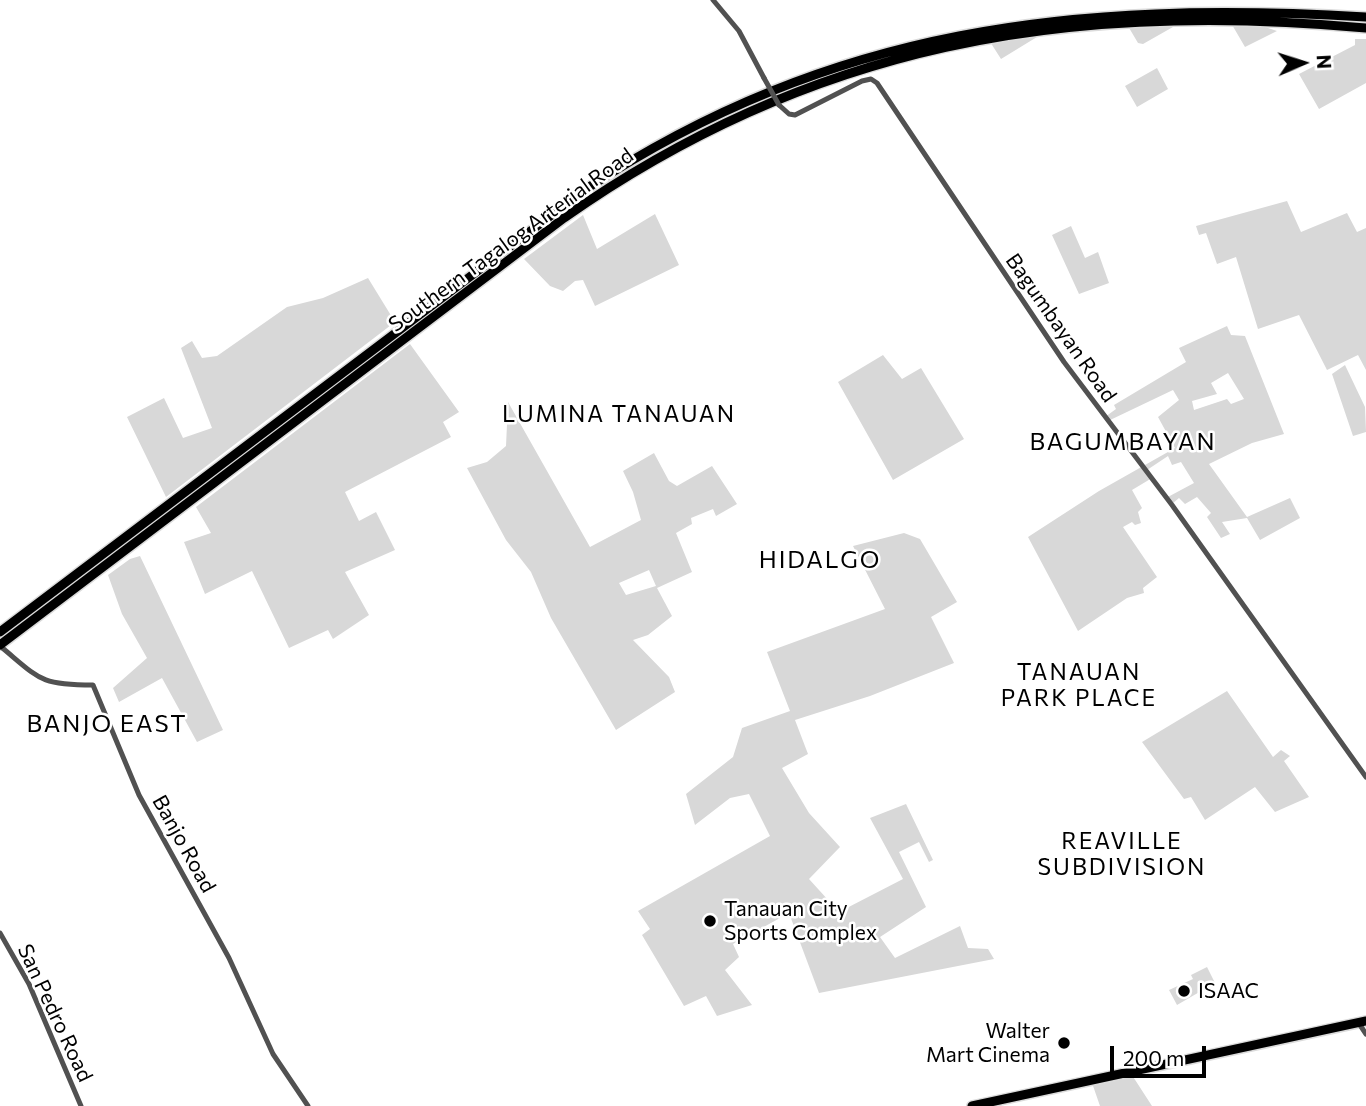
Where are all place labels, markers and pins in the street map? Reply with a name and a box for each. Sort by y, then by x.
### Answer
place label: Tanauan City Sports Complex [724,896,877,946]
marker: Tanauan City Sports Complex [702,913,718,929]
place label: ISAAC [1198,978,1259,1004]
marker: ISAAC [1176,983,1192,999]
place label: Walter Mart Cinema [926,1018,1050,1068]
marker: Walter Mart Cinema [1056,1035,1072,1051]

